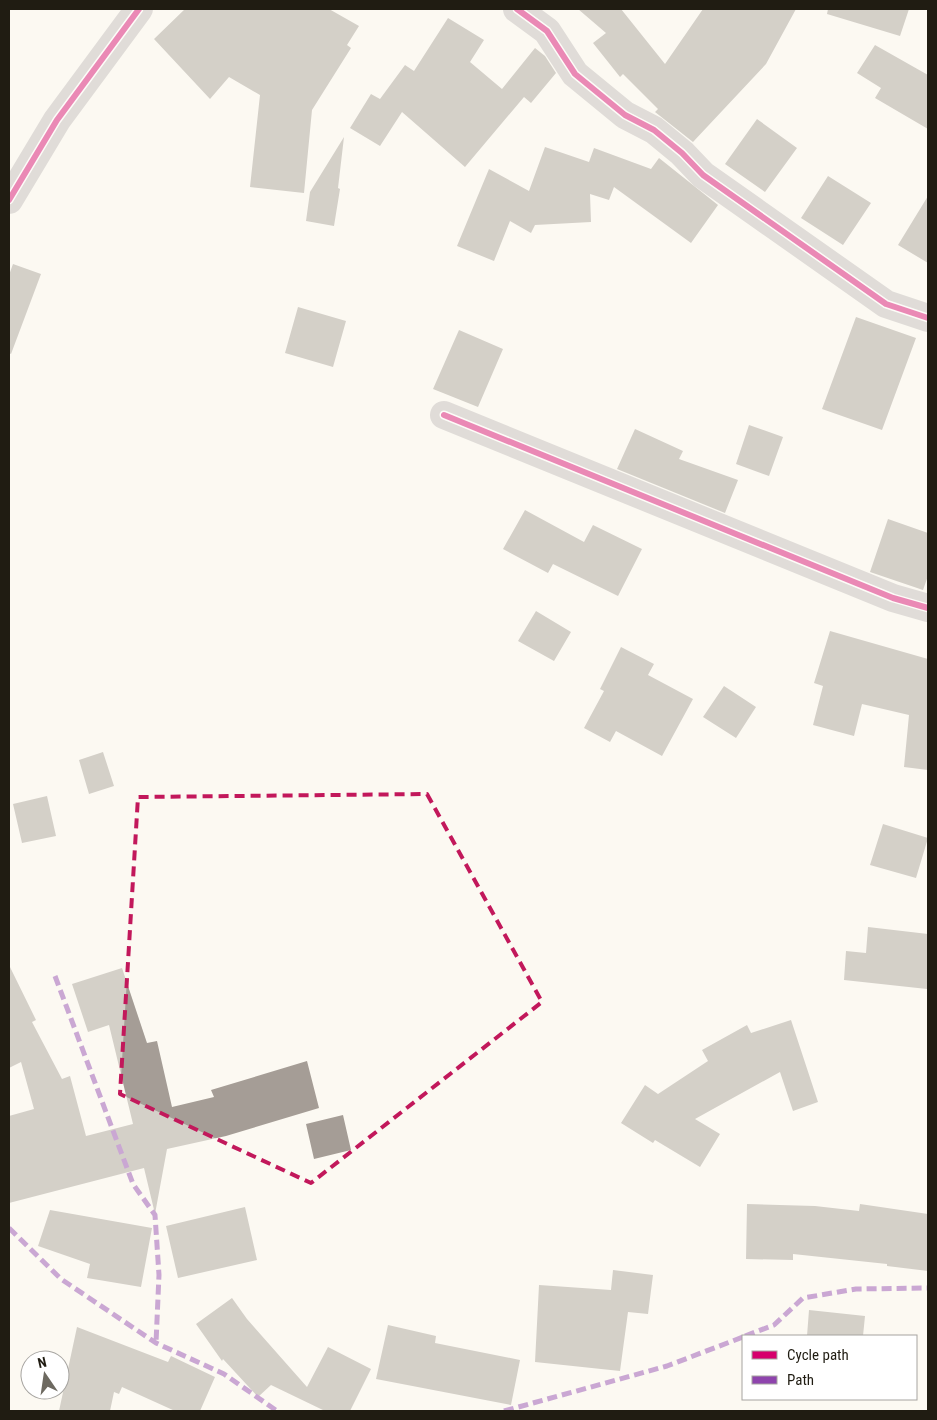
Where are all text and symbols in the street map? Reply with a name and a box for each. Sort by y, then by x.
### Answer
legend [742,1335,917,1400]
text: Cycle path [787,1346,849,1364]
north arrow [20,1350,70,1400]
text: N [36,1354,48,1371]
text: Path [787,1371,814,1389]

